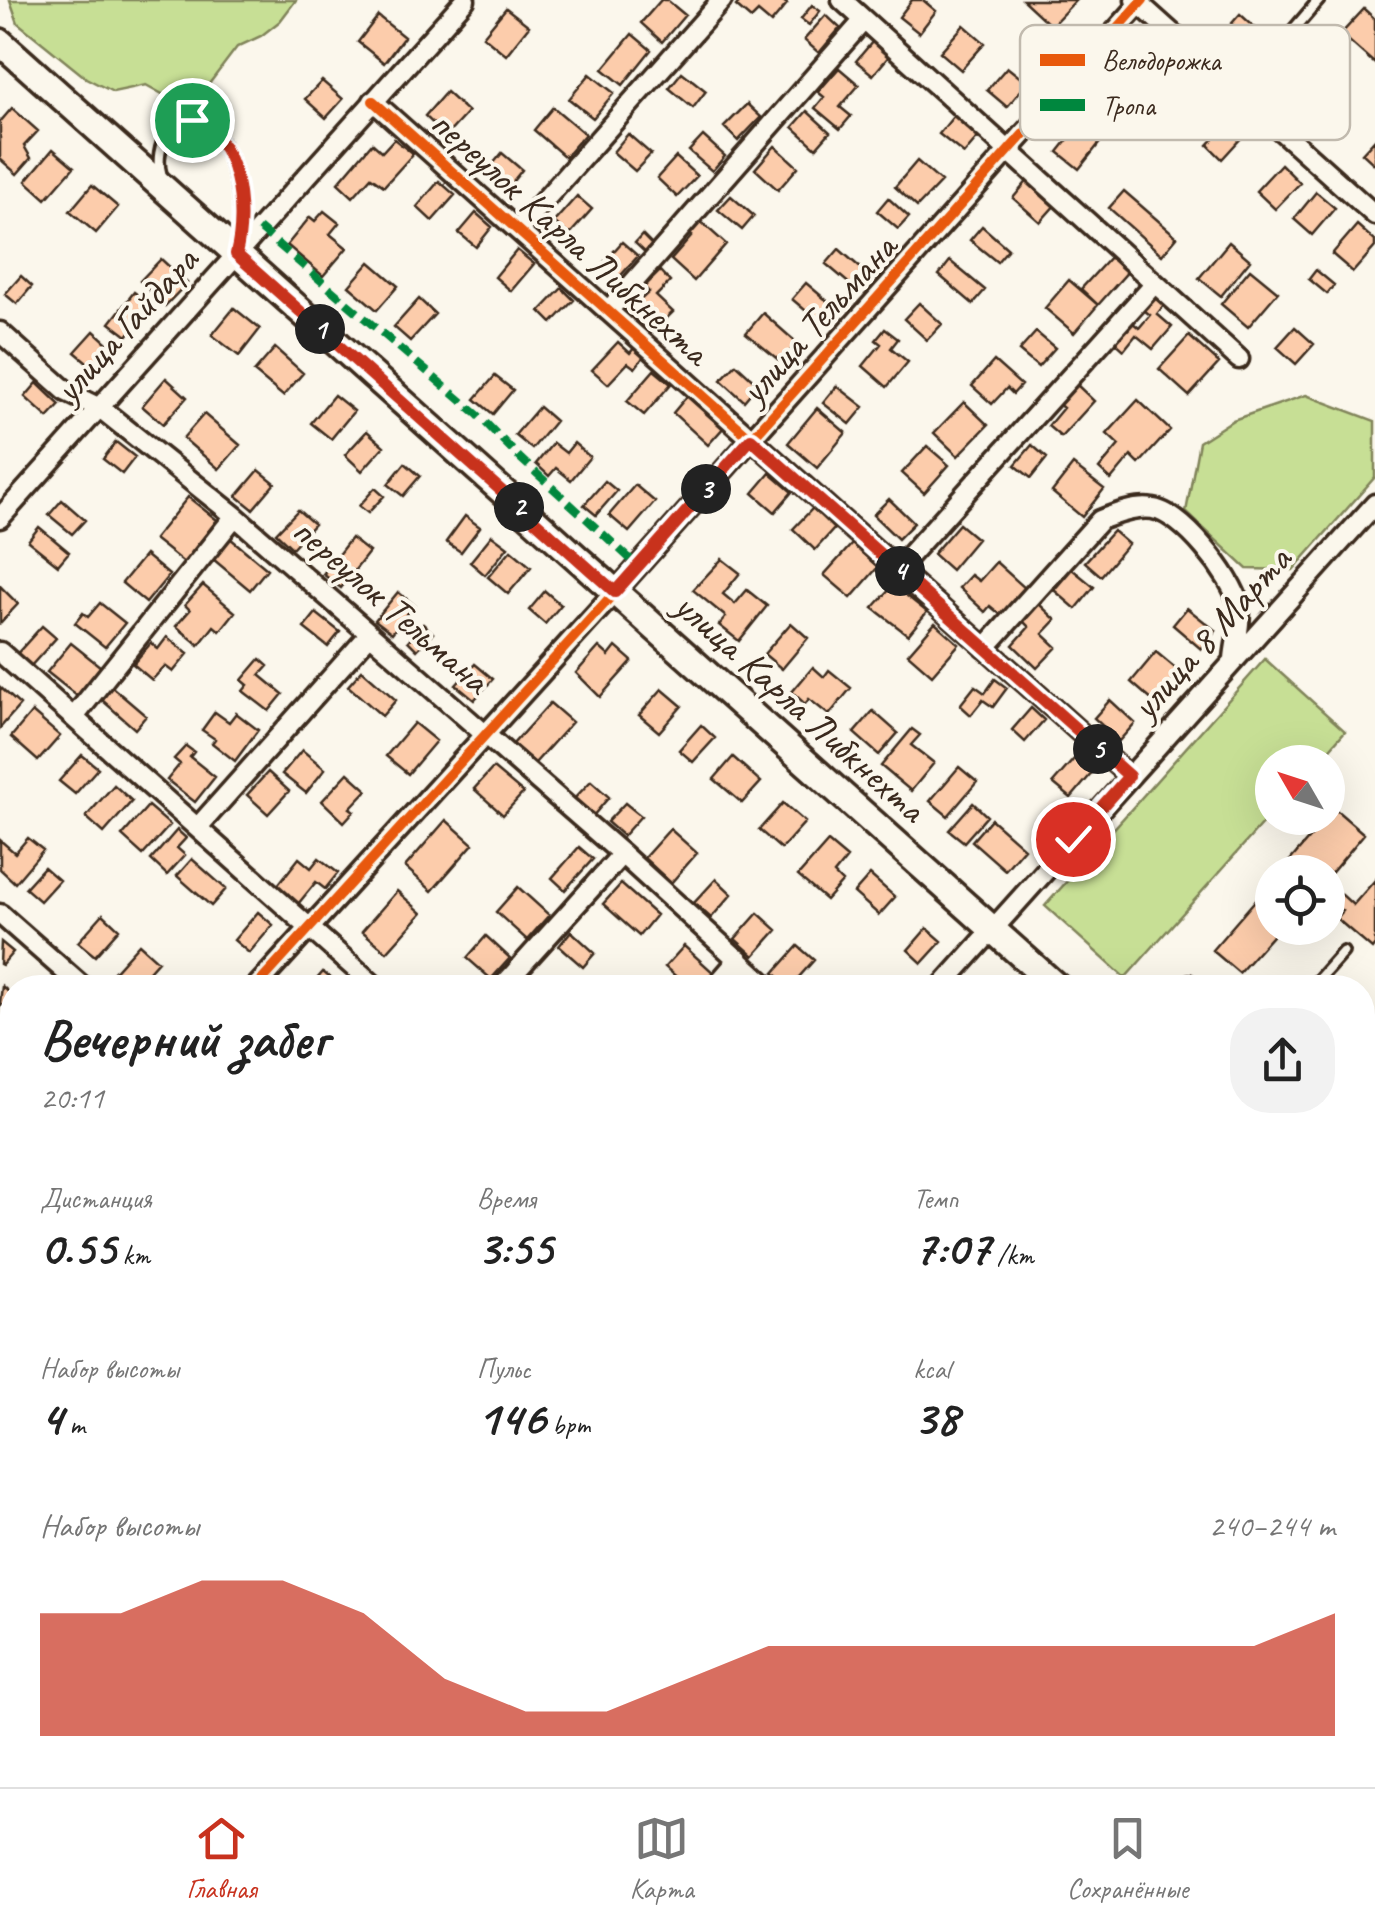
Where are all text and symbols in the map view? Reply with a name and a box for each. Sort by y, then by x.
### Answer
legend [1020,25,1350,140]
text: Велодорожка [1102,43,1222,78]
pin [150,78,235,163]
text: Тропа [1102,88,1157,123]
icon: arrive [165,93,220,148]
street label: переулок Карла Либкнехта [420,98,723,378]
street label: улица Тельмана [727,221,910,416]
street label: улица Гайдара [42,235,211,415]
pin: 1 [295,304,345,354]
text: 1 [314,311,326,346]
pin: 3 [681,464,731,514]
text: 3 [700,471,712,506]
pin: 2 [494,482,544,532]
text: 2 [513,489,525,524]
street label: переулок Тельмана [282,506,502,706]
street label: улица 8 Марта [1119,534,1304,732]
pin: 4 [875,546,925,596]
text: 4 [894,553,906,588]
street label: улица Карла Либкнехта [662,580,938,835]
pin: 5 [1073,724,1123,774]
text: 5 [1092,731,1104,766]
north arrow [1255,745,1345,835]
map controls [1255,745,1345,945]
pin [1031,797,1116,882]
icon: check [1046,812,1101,867]
button: locate [1255,855,1345,945]
text: Вечерний забег [40,1004,328,1074]
button: share [1230,1008,1335,1113]
text: 20:11 [40,1077,104,1118]
text: Дистанция [40,1181,152,1216]
text: Время [477,1181,536,1216]
text: Темп [913,1181,958,1216]
text: 0.55 [40,1216,116,1279]
text: 3:55 [477,1216,552,1279]
text: 7:07 [913,1216,990,1279]
text: km [116,1237,150,1272]
text: /km [990,1237,1034,1272]
text: Набор высоты [40,1351,179,1386]
text: Пульс [477,1351,531,1386]
text: kcal [913,1351,950,1386]
text: 4 [40,1386,63,1449]
text: 146 [477,1386,545,1449]
text: 38 [913,1386,958,1449]
text: m [63,1407,85,1442]
text: bpm [545,1407,590,1442]
text: Набор высоты [40,1505,199,1546]
text: 240–244 m [1209,1505,1335,1546]
tab: Главная [187,1811,257,1906]
tab: Карта [630,1811,694,1906]
tab: Сохранённые [1067,1811,1188,1906]

